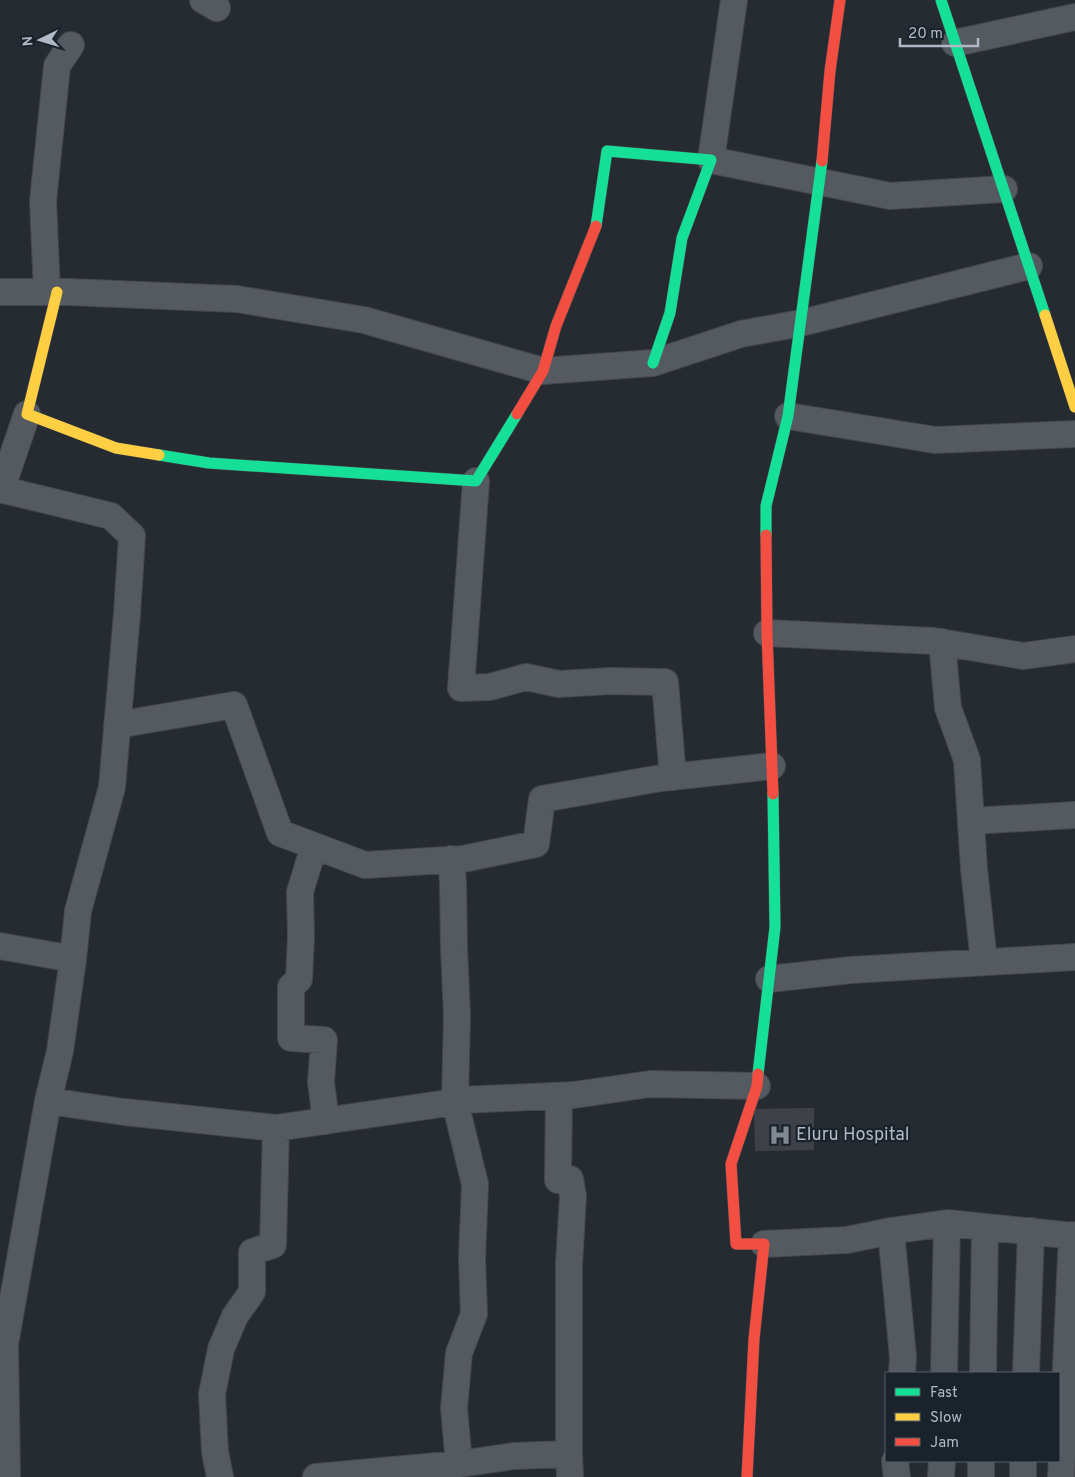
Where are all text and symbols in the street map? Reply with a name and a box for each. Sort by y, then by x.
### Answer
north arrow [15,15,65,65]
scale bar [900,15,978,47]
text: 20 m [908,25,943,44]
text: N [20,35,37,47]
hospital icon: Eluru Hospital [767,1122,793,1148]
place label: Eluru Hospital [796,1124,909,1147]
legend [885,1372,1060,1462]
text: Fast [930,1384,958,1403]
text: Slow [930,1409,962,1428]
text: Jam [930,1434,959,1453]

